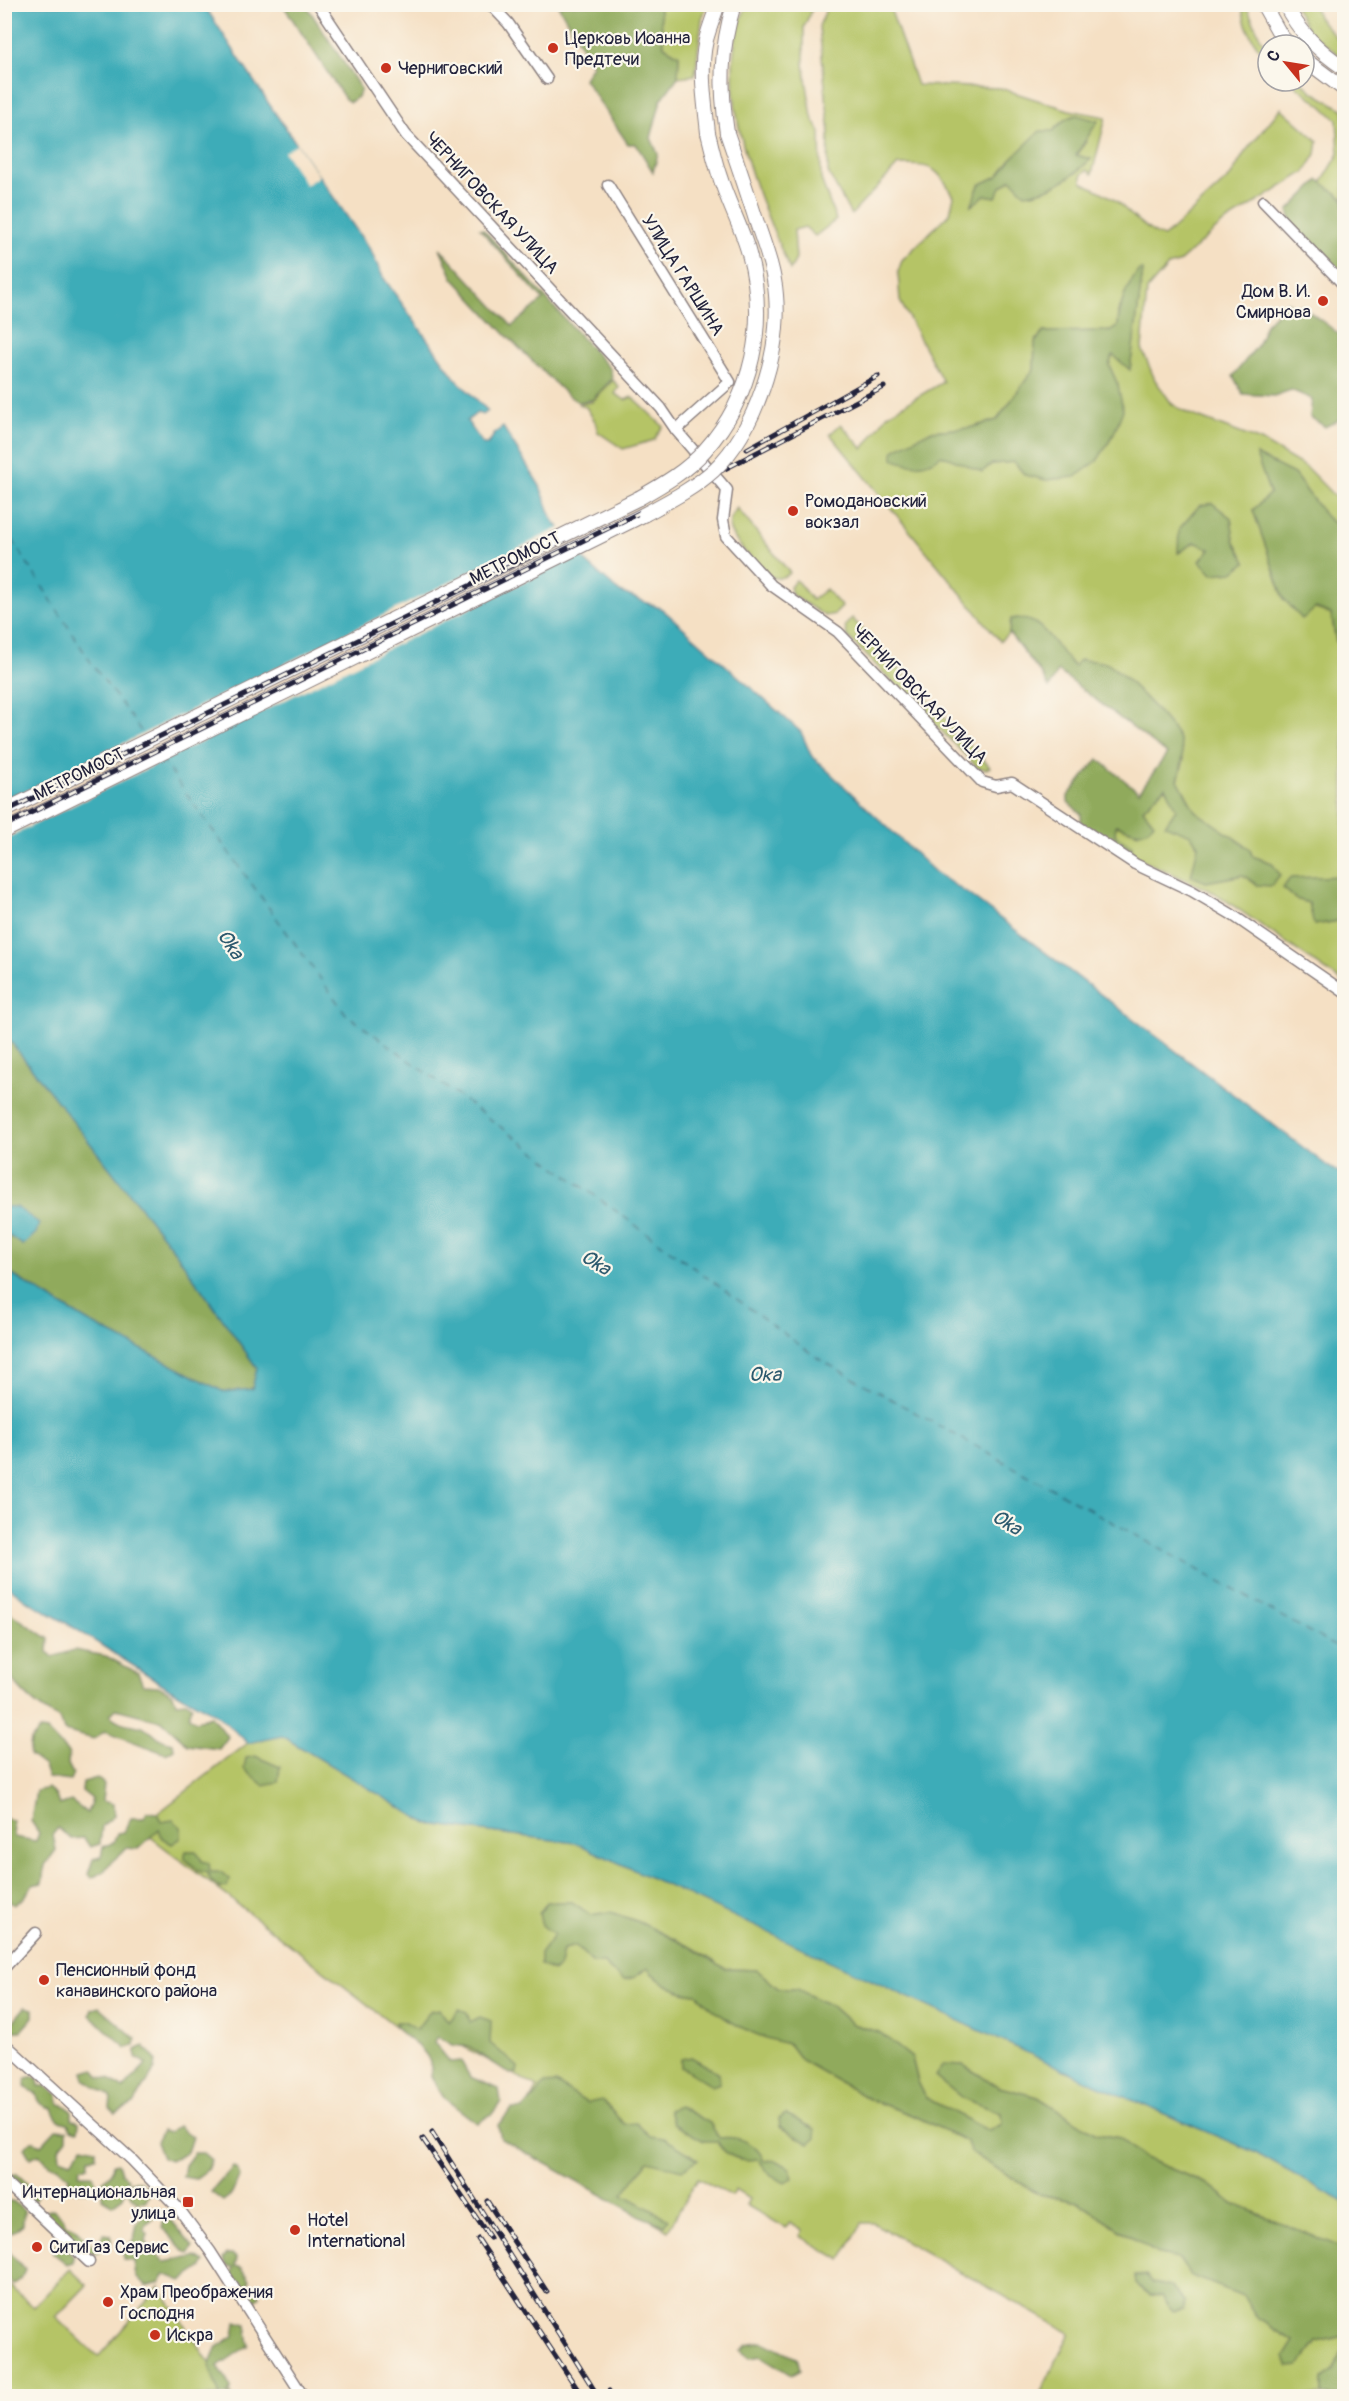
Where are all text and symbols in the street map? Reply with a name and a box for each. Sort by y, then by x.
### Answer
place label: Церковь Иоанна Предтечи [565,27,690,71]
north arrow [1256,33,1316,93]
marker: Церковь Иоанна Предтечи [546,41,560,55]
text: С [1263,47,1285,65]
place label: Черниговский [398,57,503,80]
marker: Черниговский [379,61,393,75]
street label: ЧЕРНИГОВСКАЯ УЛИЦА [420,128,564,279]
street label: УЛИЦА ГАРШИНА [636,210,729,340]
place label: Дом В. И. Смирнова [1236,280,1311,324]
marker: Дом В. И. Смирнова [1316,294,1330,308]
place label: Ромодановский вокзал [805,490,927,534]
marker: Ромодановский вокзал [786,504,800,518]
street label: МЕТРОМОСТ [466,527,564,590]
street label: ЧЕРНИГОВСКАЯ УЛИЦА [847,620,993,769]
street label: МЕТРОМОСТ [30,743,128,806]
water label: Oka [212,925,250,965]
water label: Oka [576,1244,617,1282]
water label: Ока [749,1362,783,1387]
water label: Oka [987,1504,1028,1542]
place label: Пенсионный фонд канавинского района [56,1959,217,2003]
marker: Пенсионный фонд канавинского района [37,1973,51,1987]
place label: Интернациональная улица [23,2181,176,2225]
marker: Интернациональная улица [181,2195,195,2209]
place label: Hotel International [307,2209,405,2253]
marker: Hotel International [288,2223,302,2237]
place label: СитиГаз Сервис [49,2236,169,2259]
marker: СитиГаз Сервис [30,2240,44,2254]
place label: Храм Преображения Господня [120,2281,273,2325]
marker: Храм Преображения Господня [101,2295,115,2309]
place label: Искра [167,2324,213,2347]
marker: Искра [148,2328,162,2342]

